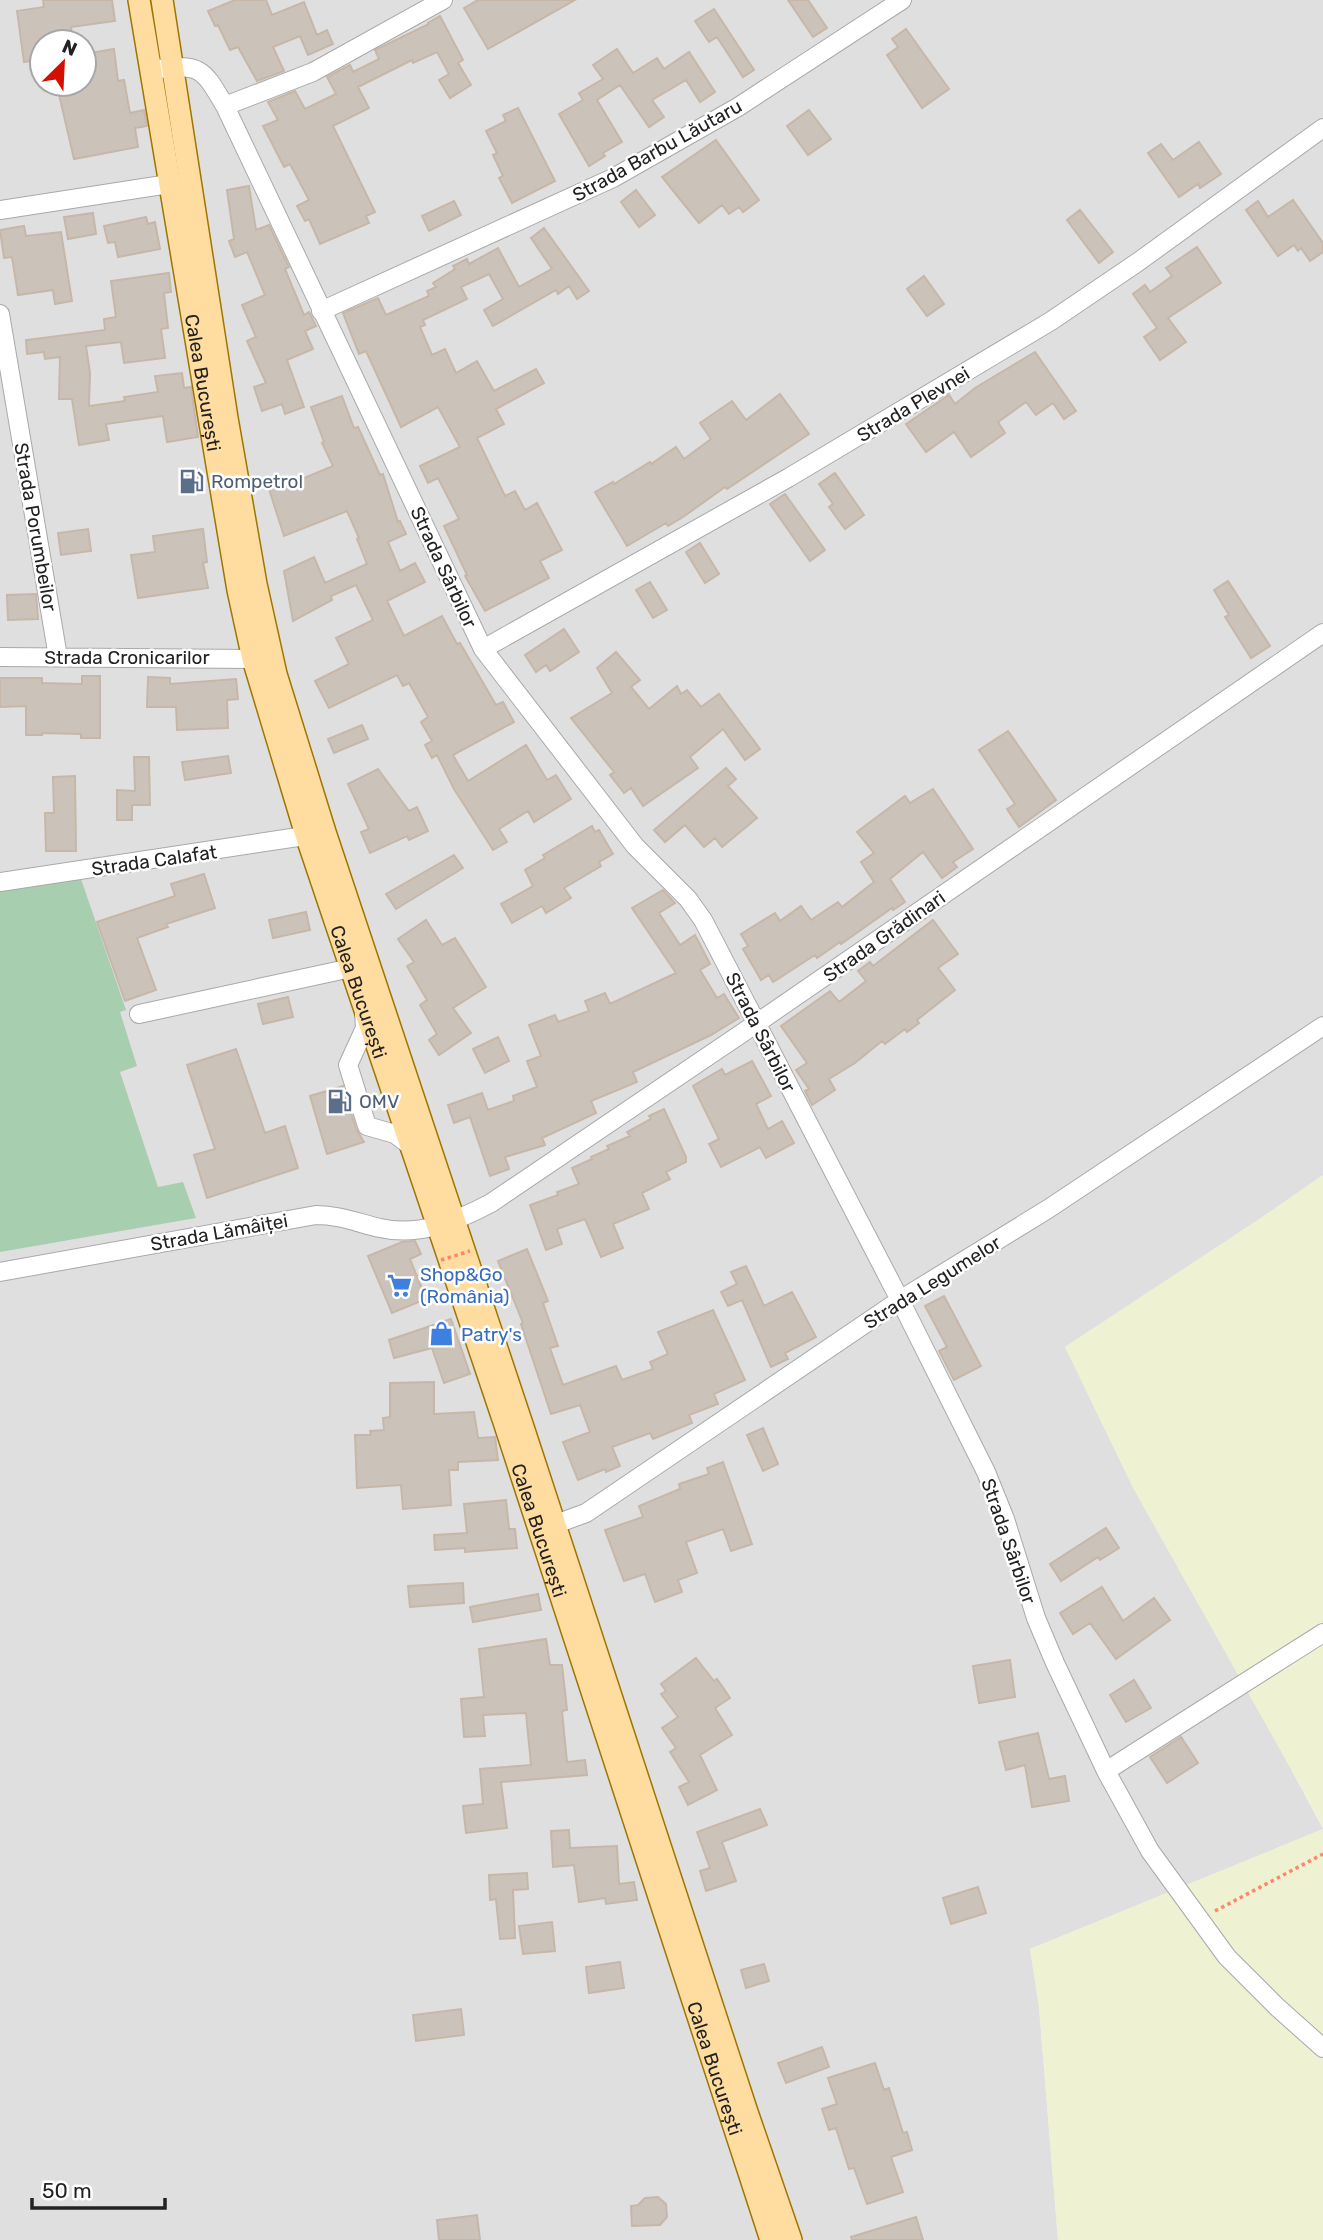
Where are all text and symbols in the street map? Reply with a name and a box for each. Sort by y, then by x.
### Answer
north arrow [28,28,98,98]
text: N [59,35,81,61]
street label: Strada Barbu Lăutaru [568,94,746,207]
street label: Calea București [180,312,226,453]
street label: Strada Plevnei [853,362,974,447]
street label: Strada Porumbeilor [9,441,62,614]
fuel station icon: Rompetrol [177,467,205,495]
place label: Rompetrol [211,470,303,493]
street label: Strada Sârbilor [405,503,482,632]
street label: Strada Cronicarilor [44,646,211,669]
street label: Strada Calafat [90,840,219,881]
street label: Strada Grădinari [819,886,950,987]
street label: Calea București [325,922,391,1061]
street label: Strada Sârbilor [720,968,801,1097]
fuel station icon: OMV [325,1087,353,1115]
place label: OMV [359,1090,399,1113]
street label: Strada Lămâiței [149,1209,290,1256]
street label: Strada Legumelor [859,1231,1006,1334]
place label: Shop&Go (România) [420,1263,509,1308]
supermarket icon: Shop&Go (România) [386,1271,414,1299]
shop icon: Patry's [427,1320,455,1348]
place label: Patry's [461,1323,522,1346]
street label: Calea București [506,1461,571,1600]
street label: Strada Sârbilor [976,1475,1041,1608]
street label: Calea București [682,1999,747,2138]
scale bar [32,2166,164,2210]
text: 50 m [42,2178,92,2203]

